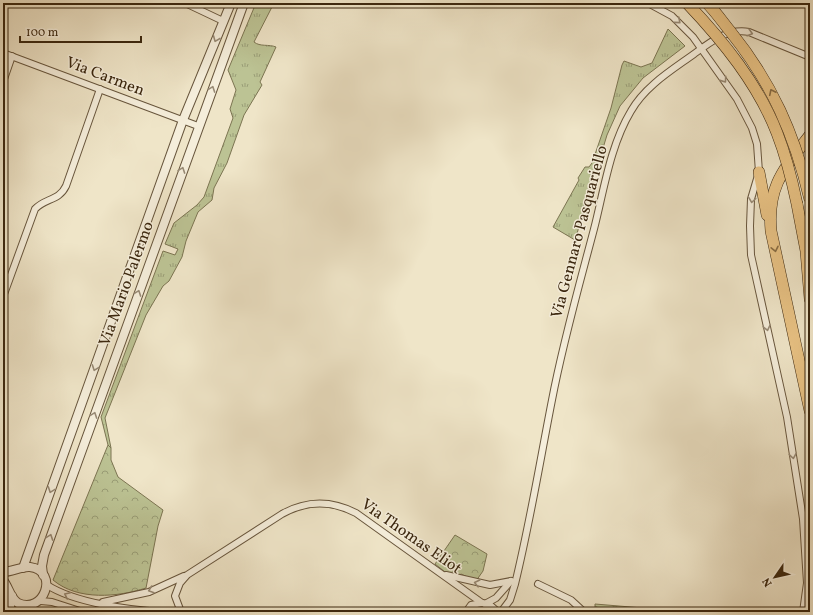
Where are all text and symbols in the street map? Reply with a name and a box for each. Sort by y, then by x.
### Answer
one-way arrow [674,17,681,24]
scale bar [20,18,141,44]
text: 100 m [26,25,59,41]
one-way arrow [746,28,753,37]
one-way arrow [212,35,220,42]
street label: Via Carmen [63,52,147,102]
one-way arrow [719,76,727,83]
one-way arrow [207,86,215,93]
one-way arrow [769,88,777,96]
street label: Via Gennaro Pasquariello [546,143,614,321]
one-way arrow [178,167,186,174]
one-way arrow [748,197,757,204]
street label: Via Mario Palermo [94,219,160,349]
one-way arrow [770,246,778,252]
one-way arrow [134,289,142,296]
one-way arrow [763,325,771,332]
one-way arrow [91,364,99,371]
one-way arrow [89,412,98,419]
one-way arrow [788,453,797,459]
one-way arrow [47,487,55,494]
street label: Via Thomas Eliot [356,494,466,580]
one-way arrow [45,534,54,541]
north arrow [755,557,795,597]
text: N [759,574,776,589]
one-way arrow [474,579,480,587]
one-way arrow [148,586,155,594]
one-way arrow [64,591,71,599]

